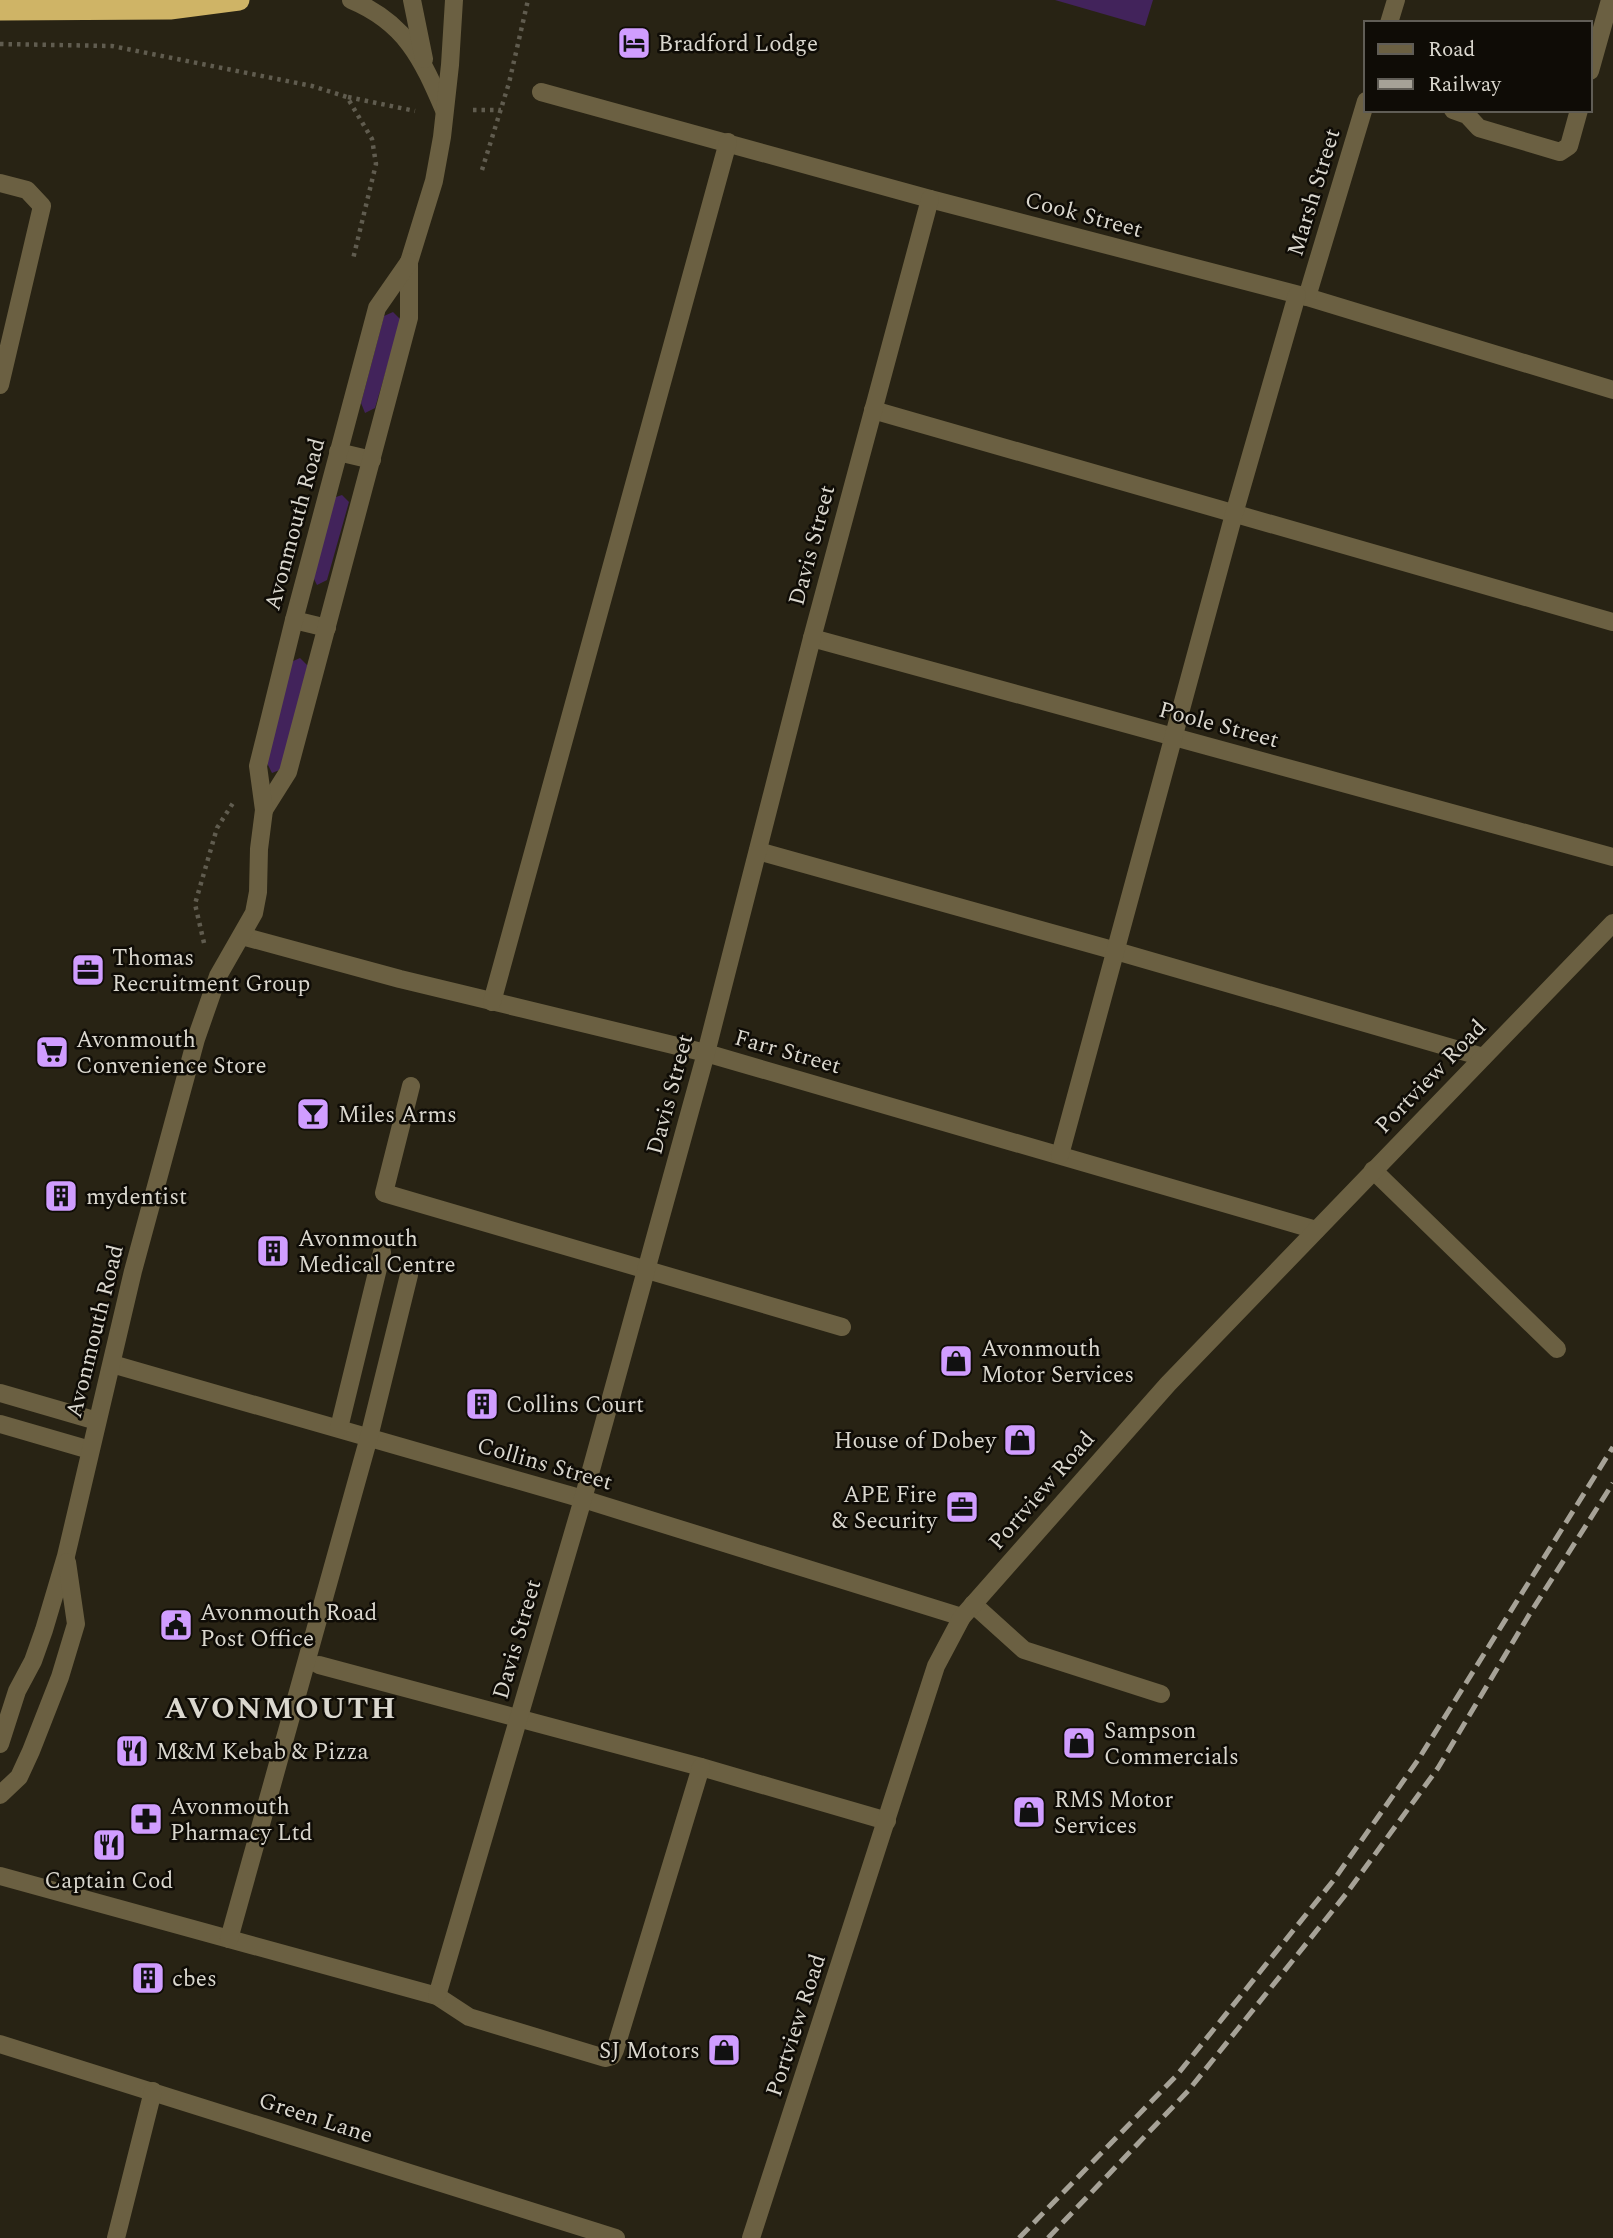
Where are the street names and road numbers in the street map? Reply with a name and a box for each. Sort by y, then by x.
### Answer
street label: Marsh Street [1278,124,1350,261]
street label: Cook Street [1021,183,1146,248]
street label: Avonmouth Road [256,434,335,615]
street label: Davis Street [780,481,845,609]
street label: Poole Street [1155,693,1283,758]
street label: Portview Road [1367,1011,1495,1143]
street label: Farr Street [730,1021,845,1084]
street label: Davis Street [638,1030,703,1158]
street label: Avonmouth Road [57,1241,134,1422]
street label: Portview Road [980,1423,1104,1558]
street label: Collins Street [473,1428,616,1500]
street label: Davis Street [484,1575,551,1704]
street label: Portview Road [757,1949,836,2101]
street label: Green Lane [254,2083,377,2153]

